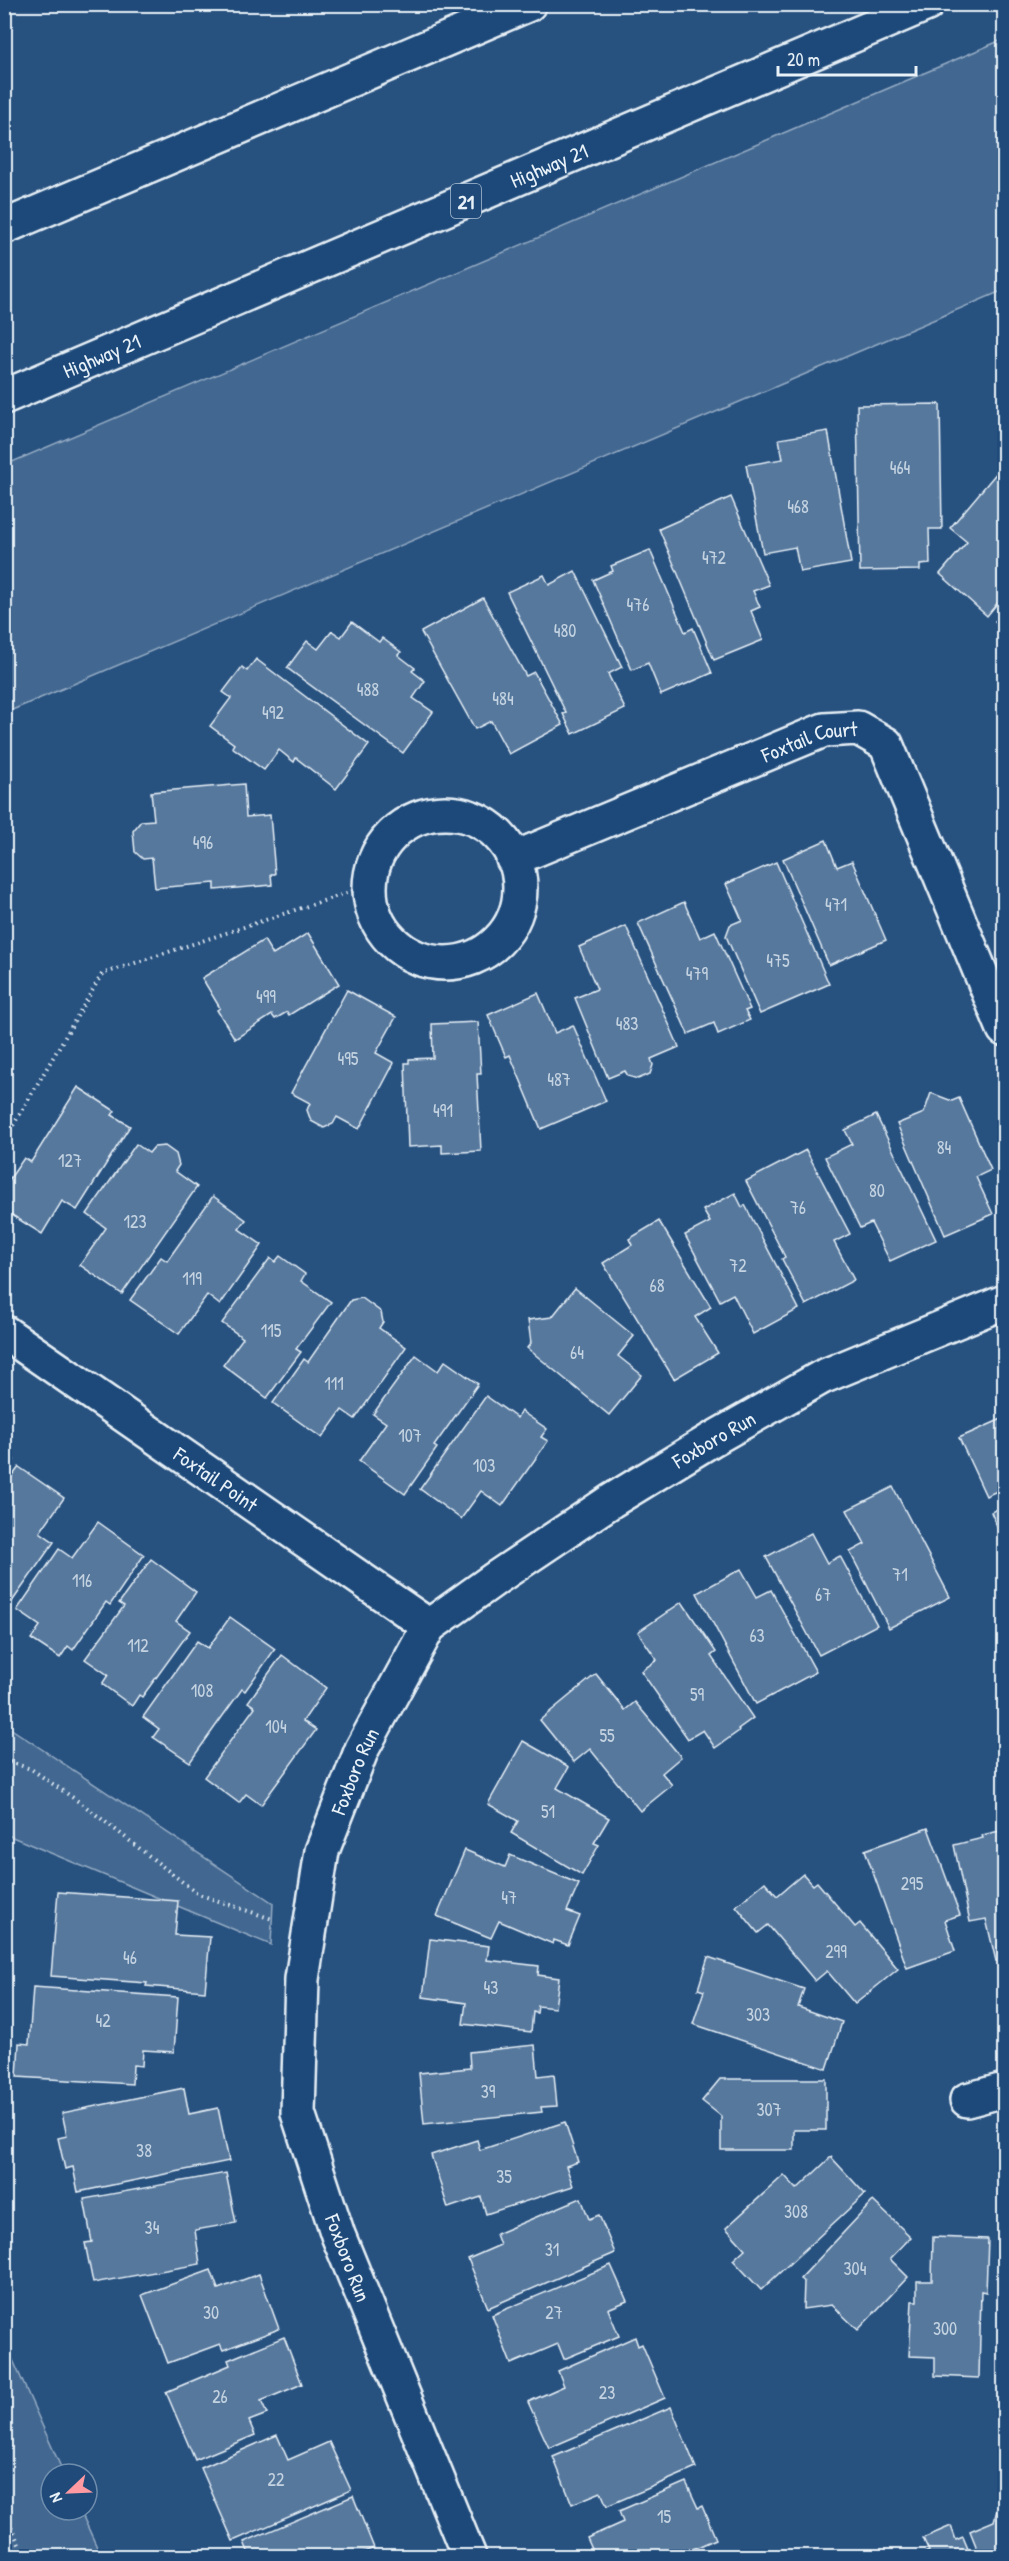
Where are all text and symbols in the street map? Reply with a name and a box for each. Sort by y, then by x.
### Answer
scale bar [778,39,916,77]
text: 20 m [787,47,820,72]
street label: Highway 21 [505,136,592,194]
road number: 21 [451,184,481,218]
street label: Highway 21 [58,326,145,385]
house number: 464 [890,455,911,480]
house number: 468 [787,494,809,519]
house number: 472 [702,545,727,570]
house number: 476 [627,592,649,617]
house number: 480 [554,618,576,643]
house number: 488 [357,677,379,702]
house number: 484 [492,686,514,711]
house number: 492 [262,700,284,725]
street label: Foxtail Court [756,714,859,769]
house number: 496 [193,830,213,855]
house number: 471 [825,892,847,917]
house number: 475 [766,948,790,973]
house number: 479 [686,961,709,986]
house number: 499 [256,984,276,1009]
house number: 483 [616,1011,638,1036]
house number: 495 [338,1046,359,1071]
house number: 487 [547,1067,571,1092]
house number: 491 [433,1098,453,1123]
house number: 84 [937,1135,952,1160]
house number: 127 [58,1148,82,1173]
house number: 80 [869,1178,885,1203]
house number: 76 [790,1195,806,1220]
house number: 123 [123,1209,147,1234]
house number: 72 [729,1253,747,1278]
house number: 119 [182,1266,202,1291]
house number: 68 [650,1273,665,1298]
house number: 115 [261,1318,282,1343]
house number: 64 [570,1340,584,1365]
house number: 111 [324,1371,344,1396]
street label: Foxboro Run [666,1403,760,1475]
house number: 107 [398,1423,422,1448]
street label: Foxtail Point [167,1439,265,1519]
house number: 103 [473,1453,495,1478]
house number: 71 [892,1562,908,1587]
house number: 116 [72,1568,92,1593]
house number: 67 [815,1582,831,1607]
house number: 63 [749,1623,765,1648]
house number: 112 [127,1633,149,1658]
house number: 108 [191,1678,213,1703]
house number: 59 [690,1682,704,1707]
house number: 104 [265,1714,287,1739]
street label: Foxboro Run [323,1722,386,1820]
house number: 55 [599,1723,615,1748]
house number: 51 [541,1799,555,1824]
house number: 295 [901,1871,924,1896]
house number: 47 [501,1885,517,1910]
house number: 299 [825,1939,847,1964]
house number: 46 [123,1945,137,1970]
house number: 43 [484,1975,498,2000]
house number: 303 [746,2002,770,2027]
house number: 42 [95,2008,111,2033]
house number: 39 [481,2079,496,2104]
house number: 307 [756,2097,782,2122]
house number: 38 [136,2138,152,2163]
house number: 35 [496,2164,512,2189]
house number: 308 [784,2199,808,2224]
street label: Foxboro Run [318,2209,378,2306]
house number: 34 [145,2215,160,2240]
house number: 31 [545,2237,559,2262]
house number: 304 [844,2256,867,2281]
house number: 30 [203,2300,219,2325]
house number: 27 [545,2300,563,2325]
house number: 300 [933,2316,957,2341]
house number: 23 [599,2380,615,2405]
house number: 26 [212,2384,228,2409]
north arrow [39,2462,99,2522]
house number: 22 [268,2467,285,2492]
text: N [43,2489,67,2506]
house number: 15 [657,2504,671,2529]

